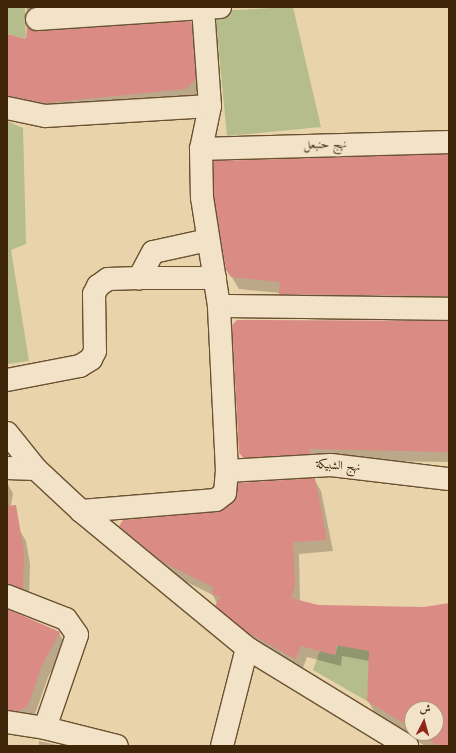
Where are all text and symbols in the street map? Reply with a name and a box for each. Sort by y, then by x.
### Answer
street label: نهج حنبعل [303,138,347,154]
street label: نهج الشبيكة [315,458,361,476]
north arrow [404,701,444,741]
text: ش [419,704,431,716]

